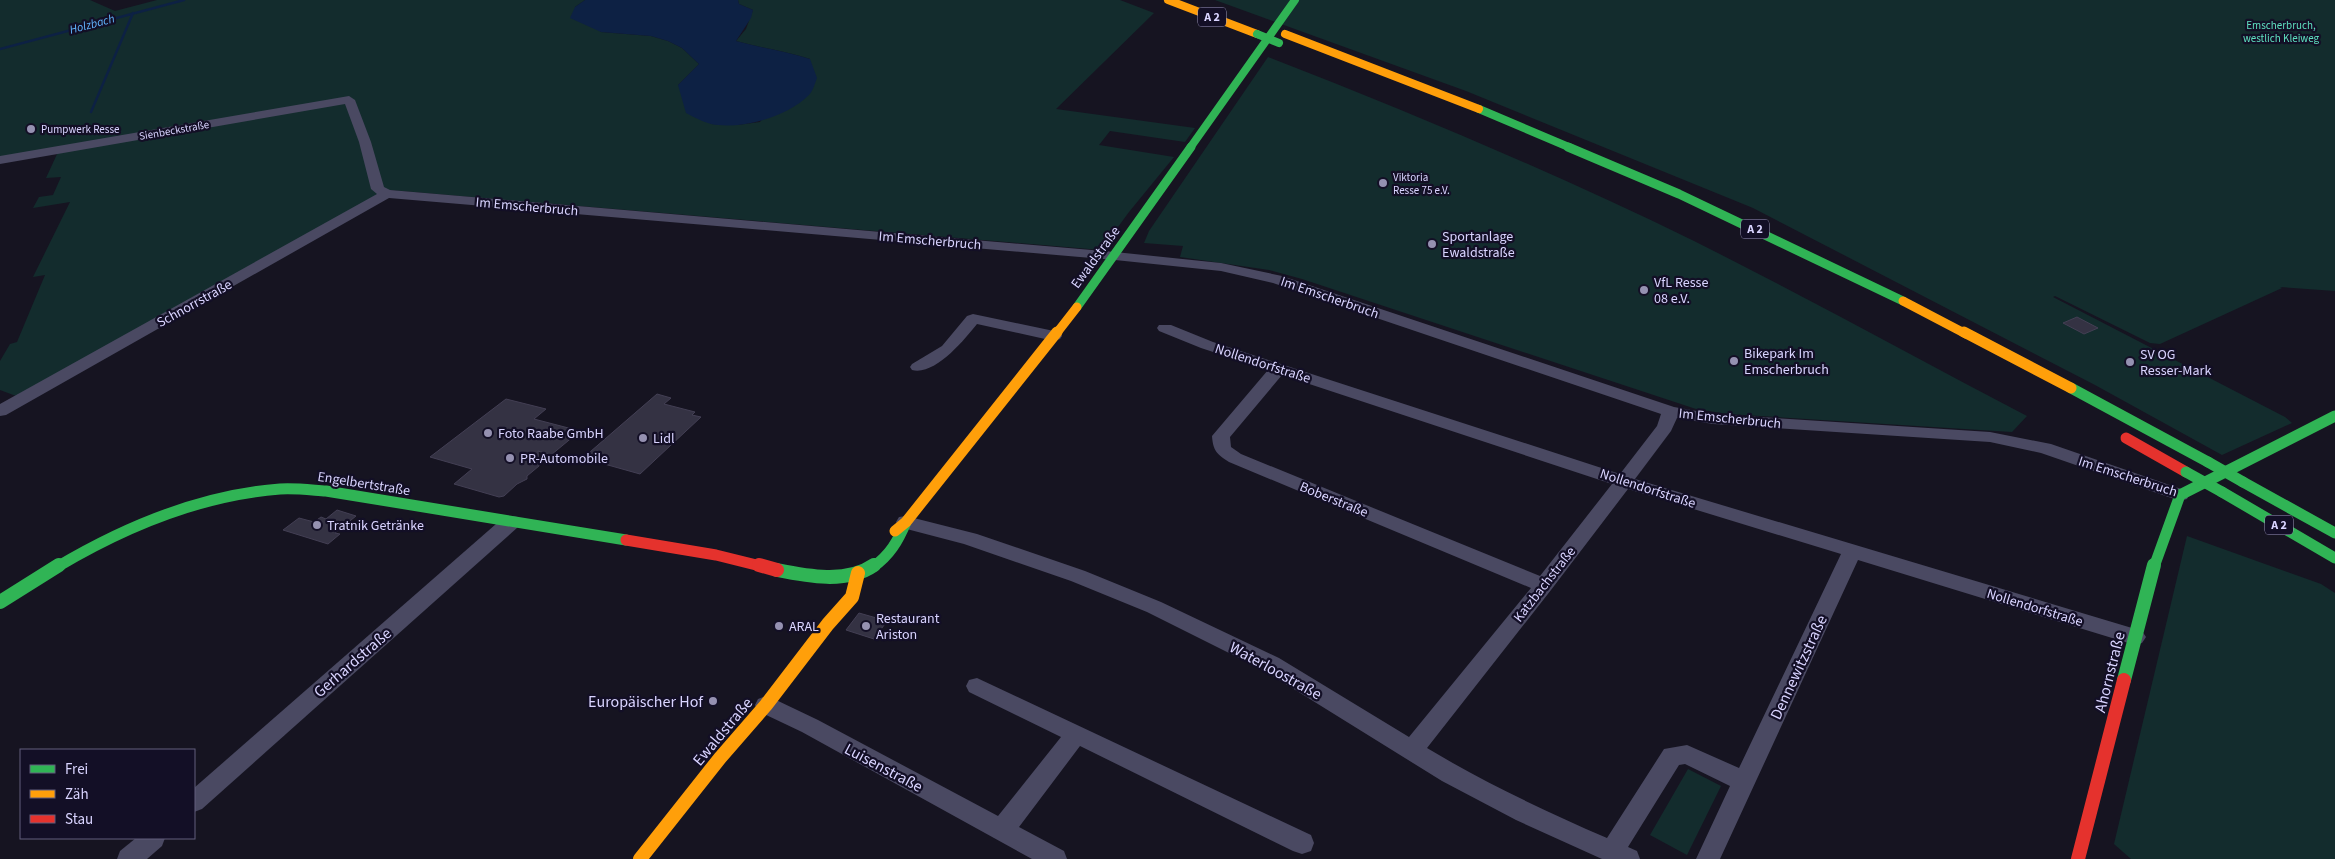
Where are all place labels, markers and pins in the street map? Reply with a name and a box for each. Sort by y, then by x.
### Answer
place label: Pumpwerk Resse [41,122,120,137]
marker: Pumpwerk Resse [25,123,37,135]
place label: Viktoria Resse 75 e.V. [1393,170,1450,198]
marker: Viktoria Resse 75 e.V. [1377,177,1389,189]
place label: Sportanlage Ewaldstraße [1442,227,1515,263]
marker: Sportanlage Ewaldstraße [1426,238,1438,250]
place label: VfL Resse 08 e.V. [1654,273,1708,309]
marker: VfL Resse 08 e.V. [1638,284,1650,296]
place label: Bikepark Im Emscherbruch [1744,344,1829,380]
place label: SV OG Resser-Mark [2140,345,2211,381]
marker: Bikepark Im Emscherbruch [1728,355,1740,367]
marker: SV OG Resser-Mark [2124,356,2136,368]
place label: Foto Raabe GmbH [498,424,604,444]
marker: Foto Raabe GmbH [482,427,494,439]
place label: Lidl [653,429,675,449]
marker: Lidl [637,432,649,444]
place label: PR-Automobile [520,449,608,469]
marker: PR-Automobile [504,452,516,464]
place label: Tratnik Getränke [327,516,424,536]
marker: Tratnik Getränke [311,519,323,531]
place label: Restaurant Ariston [876,609,940,645]
place label: ARAL [789,617,819,637]
marker: ARAL [773,620,785,632]
marker: Restaurant Ariston [860,620,872,632]
place label: Europäischer Hof [588,691,704,713]
marker: Europäischer Hof [707,695,719,707]

